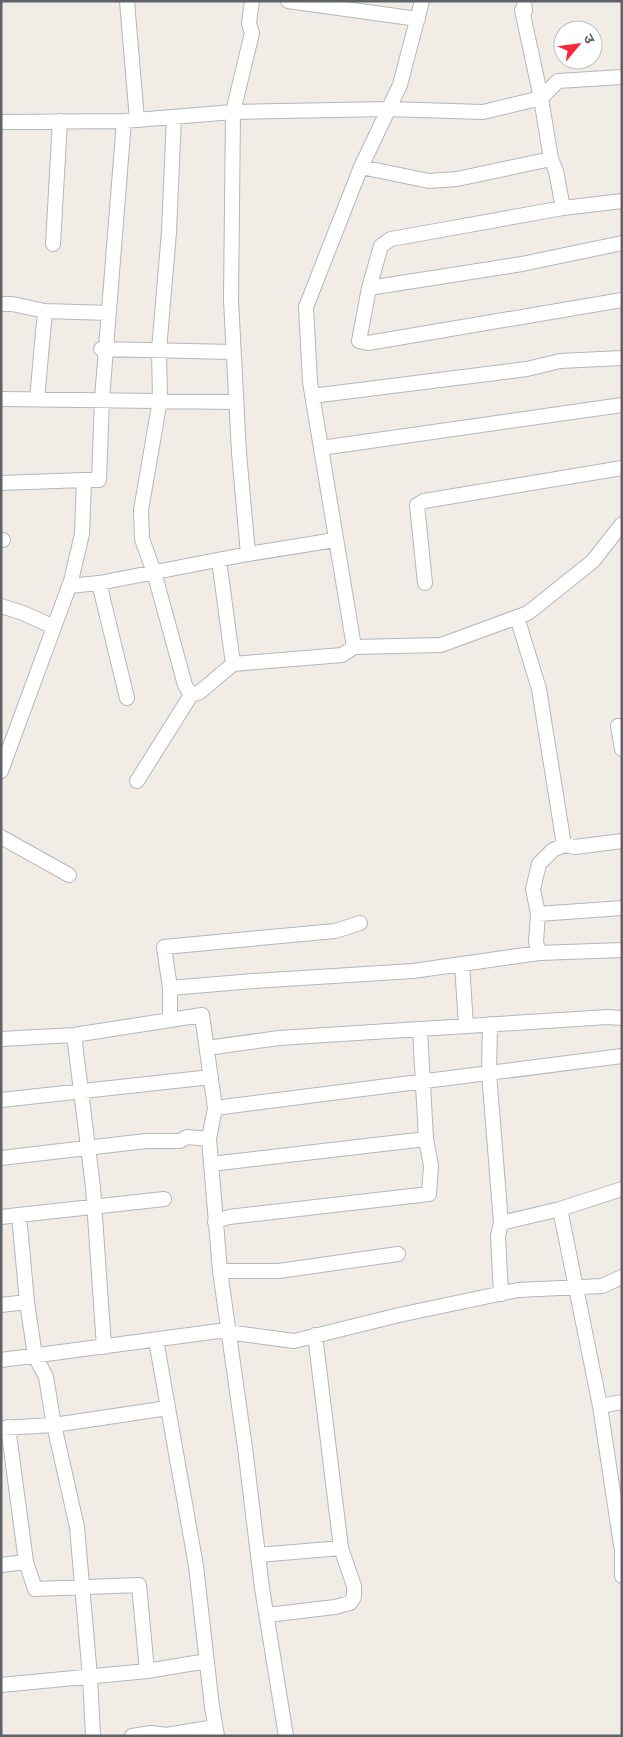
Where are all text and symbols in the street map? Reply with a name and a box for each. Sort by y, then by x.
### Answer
north arrow [553,20,603,70]
text: उ [580,31,599,47]

